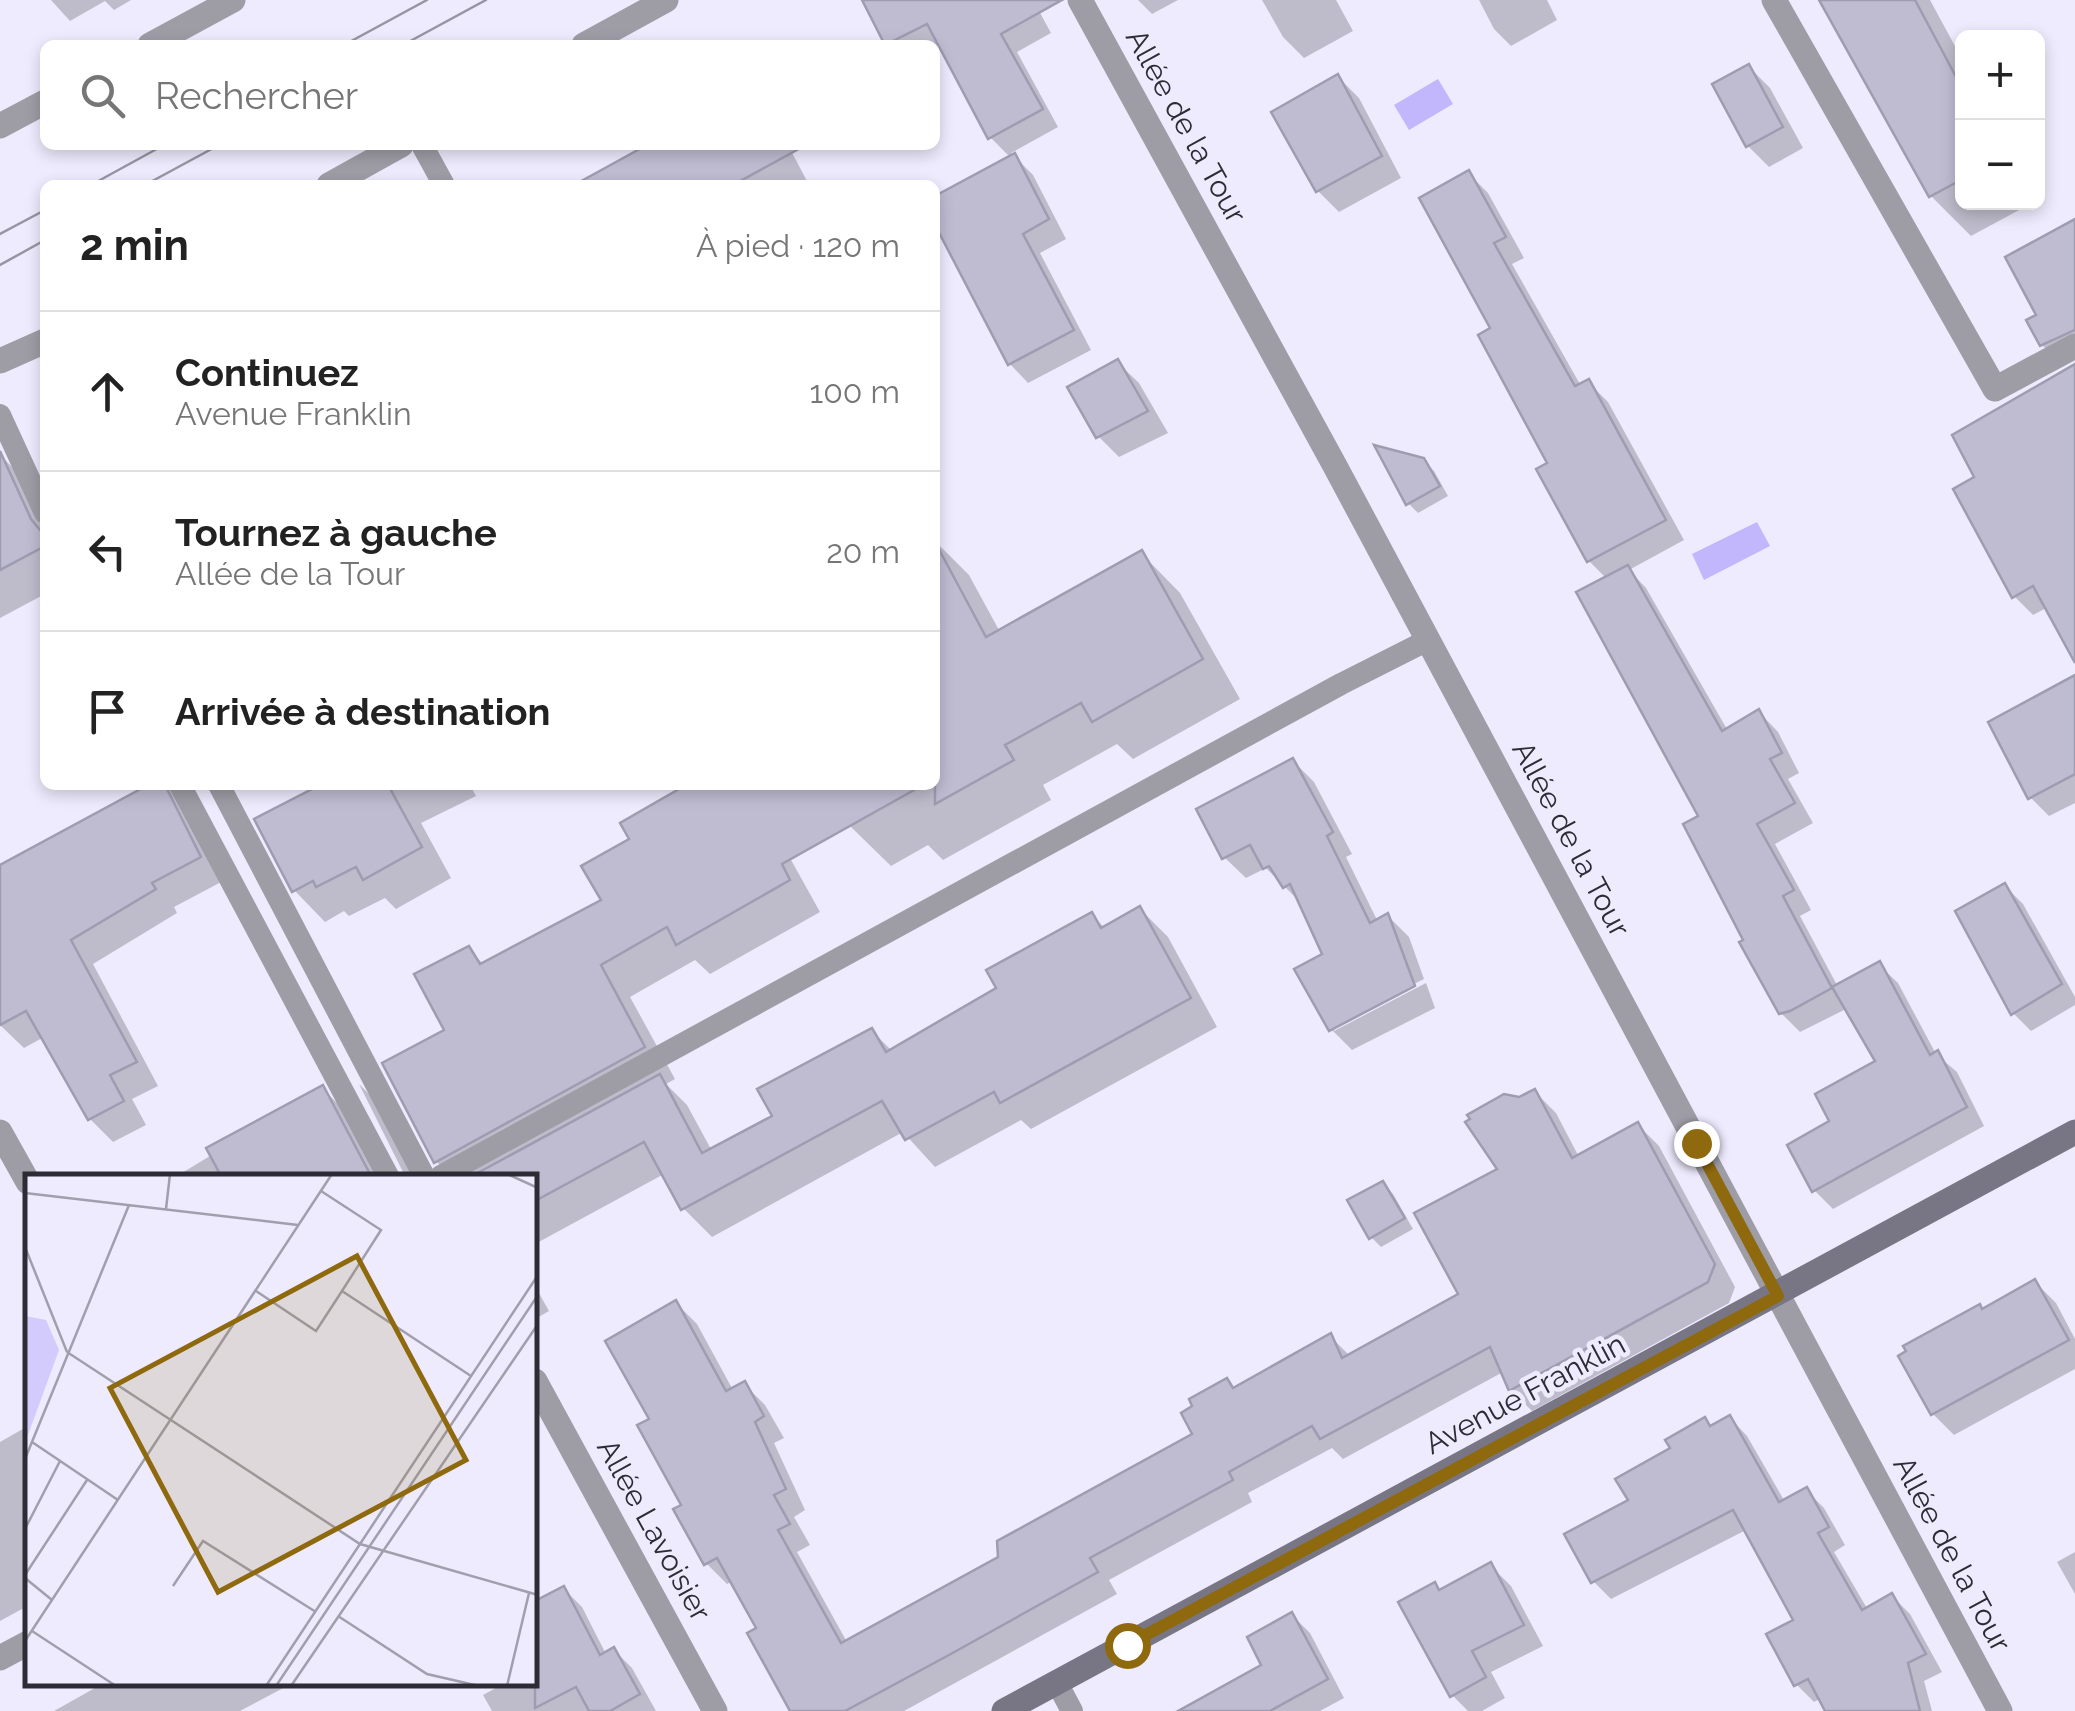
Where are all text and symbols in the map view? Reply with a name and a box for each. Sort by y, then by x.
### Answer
street label: Allée de la Tour [1119,23,1254,229]
map controls [1955,30,2045,210]
button: + [1955,30,2045,120]
search box [40,40,940,150]
icon: search [75,68,130,123]
text: Rechercher [155,73,358,118]
button: − [1955,120,2045,210]
text: 2 min [80,221,189,270]
text: À pied · 120 m [696,227,900,264]
text: Continuez [175,350,359,395]
icon: ahead [80,364,135,419]
text: 100 m [810,373,900,410]
text: Avenue Franklin [175,395,412,432]
text: Tournez à gauche [175,510,497,555]
icon: left [80,524,135,579]
text: 20 m [826,533,900,570]
text: Allée de la Tour [175,555,405,592]
icon: arrive [80,684,135,739]
text: Arrivée à destination [175,689,551,734]
street label: Allée de la Tour [1505,735,1638,943]
route end [1674,1121,1720,1167]
inset map [25,1174,538,1686]
street label: Avenue Franklin [1419,1326,1631,1461]
street label: Allée Lavoisier [590,1433,719,1627]
street label: Allée de la Tour [1886,1450,2019,1658]
route start [1105,1623,1151,1669]

